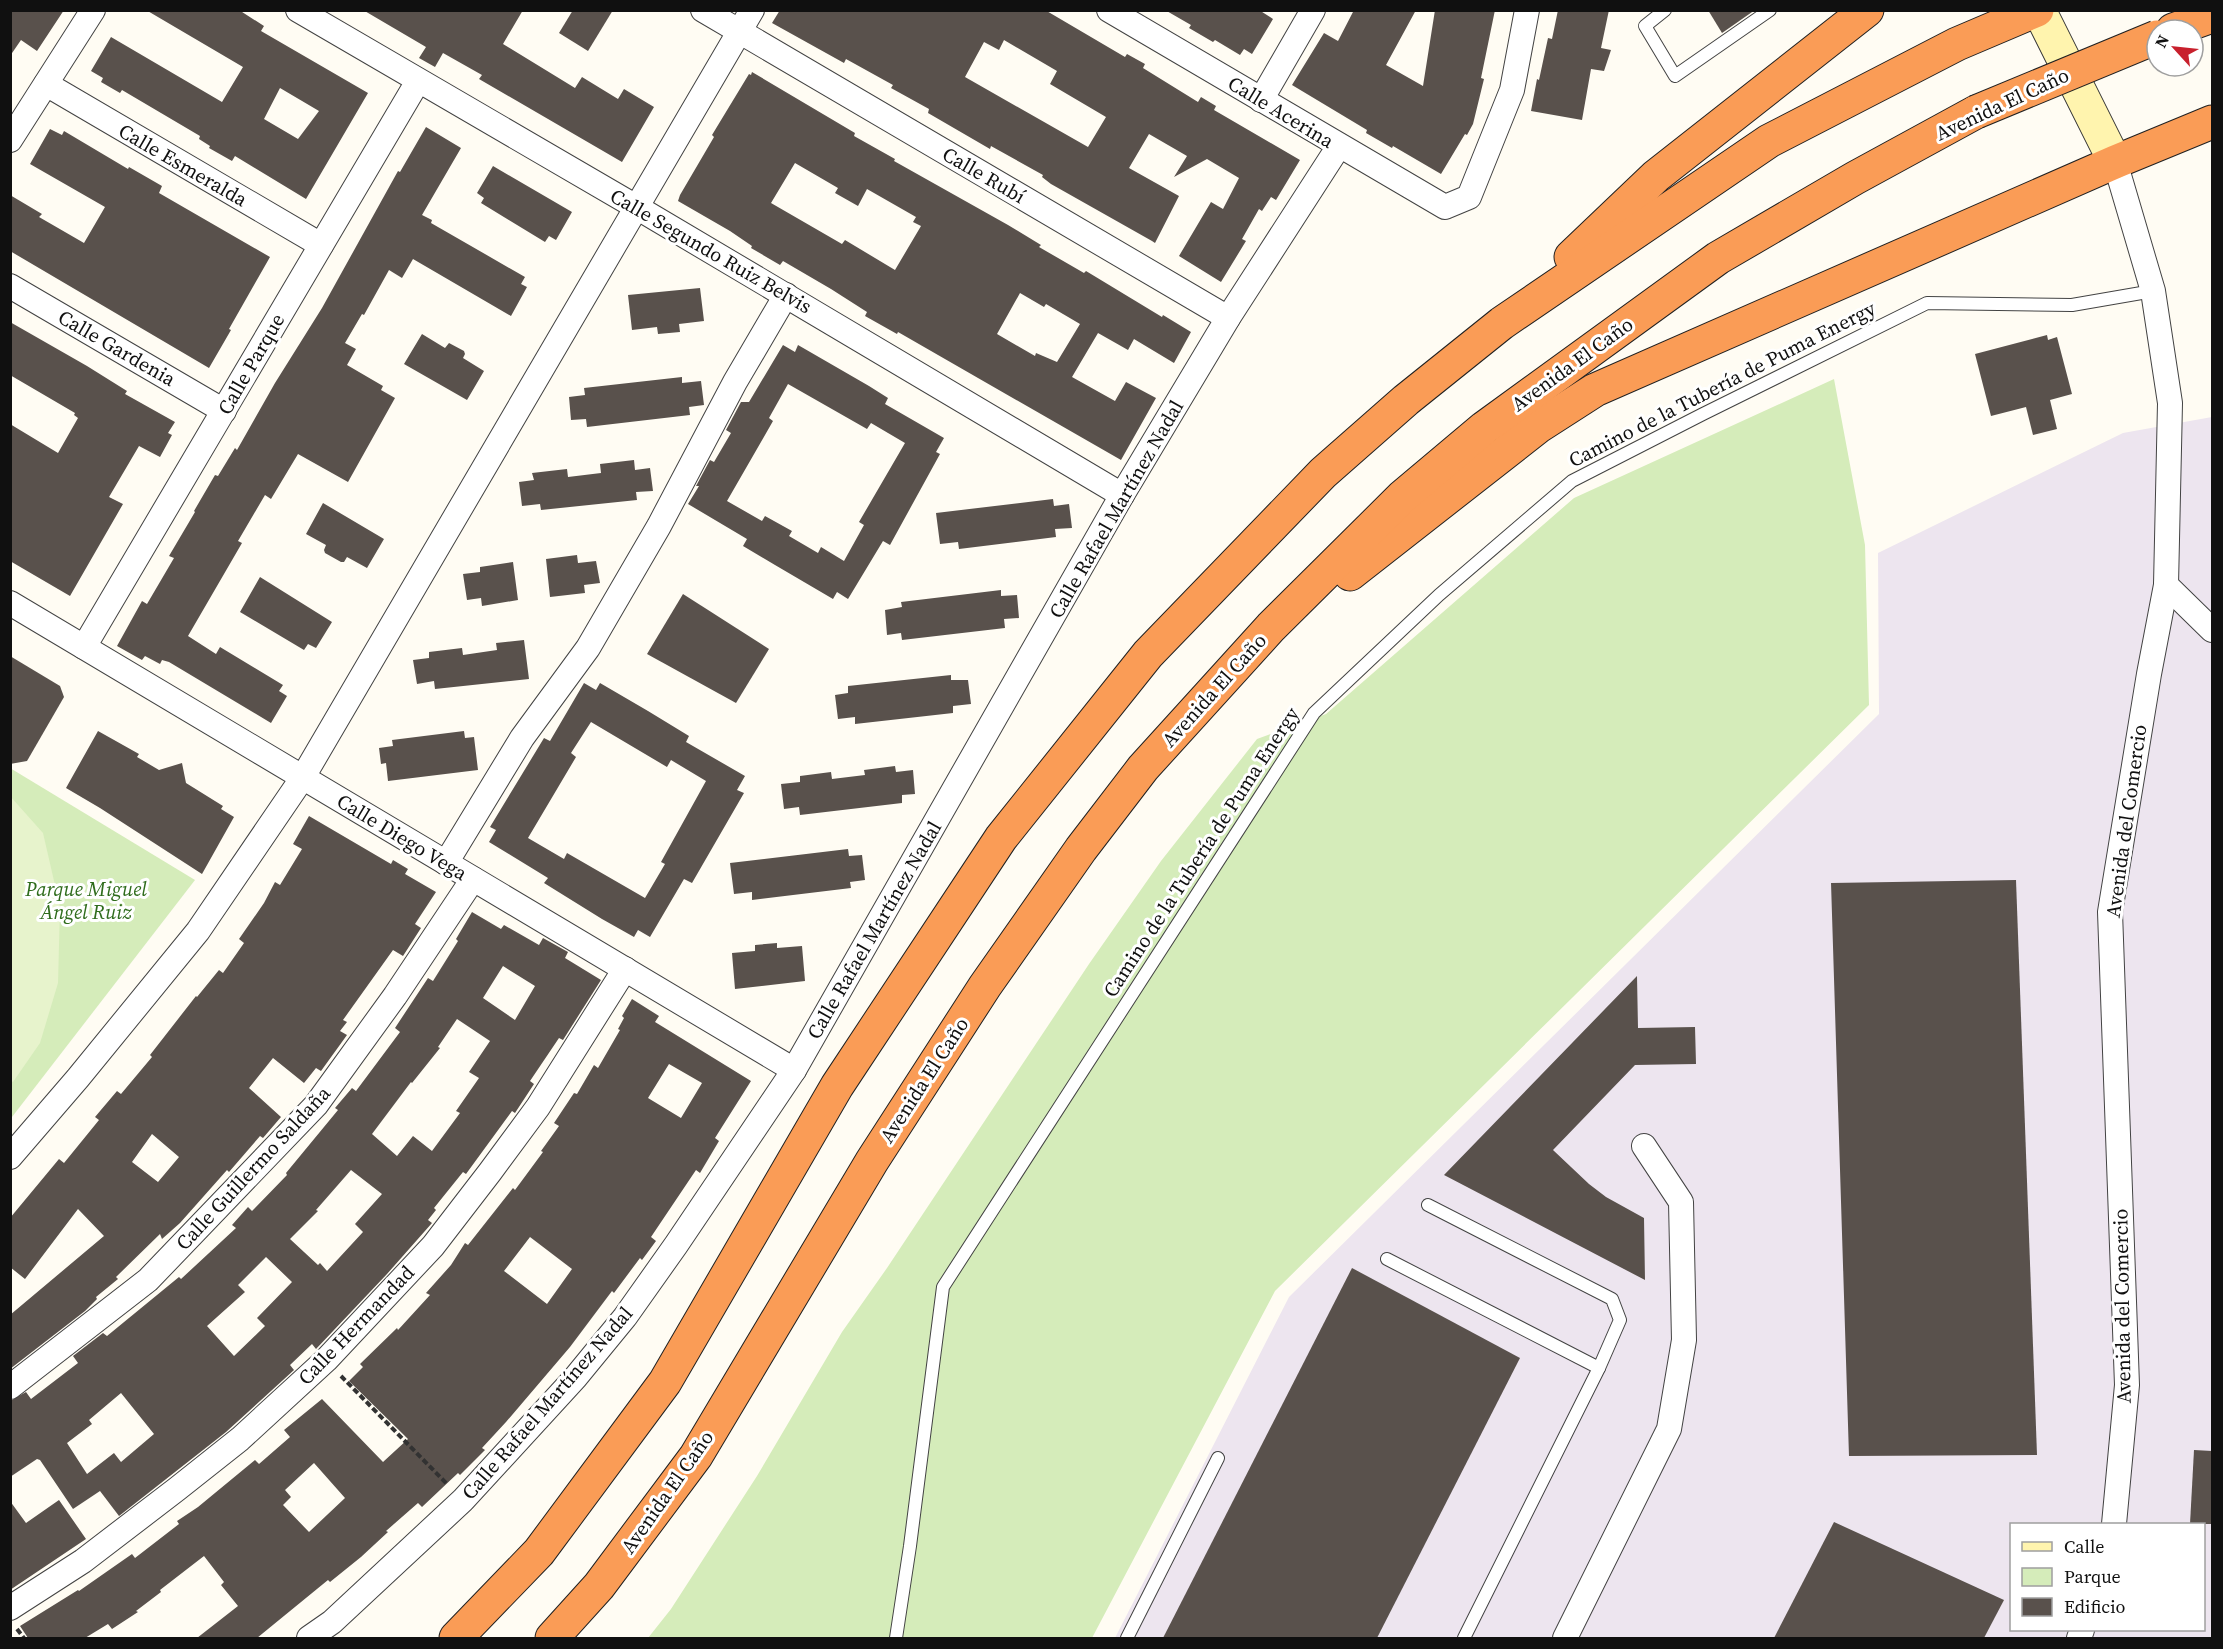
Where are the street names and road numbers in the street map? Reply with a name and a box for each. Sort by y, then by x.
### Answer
street label: Avenida El Caño [1931,61,2073,147]
street label: Calle Acerina [1223,69,1340,155]
street label: Calle Esmeralda [114,117,253,214]
street label: Calle Rubí [937,140,1031,210]
street label: Calle Segundo Ruiz Belvis [605,182,817,320]
street label: Camino de la Tubería de Puma Energy [1564,294,1881,474]
street label: Calle Gardenia [53,303,182,393]
street label: Calle Parque [211,308,291,420]
street label: Avenida El Caño [1505,310,1639,418]
street label: Calle Rafael Martínez Nadal [1042,395,1190,623]
street label: Avenida El Caño [1155,627,1273,753]
street label: Camino de la Tubería de Puma Energy [1096,701,1306,1003]
street label: Avenida del Comercio [2099,723,2153,919]
street label: Calle Diego Vega [332,787,473,887]
street label: Calle Rafael Martínez Nadal [800,816,948,1044]
street label: Avenida El Caño [873,1012,975,1148]
street label: Calle Guillermo Saldaña [169,1079,337,1256]
street label: Avenida del Comercio [2106,1208,2138,1404]
street label: Calle Hermandad [292,1259,421,1391]
street label: Calle Rafael Martínez Nadal [455,1300,639,1506]
street label: Avenida El Caño [614,1425,720,1559]

